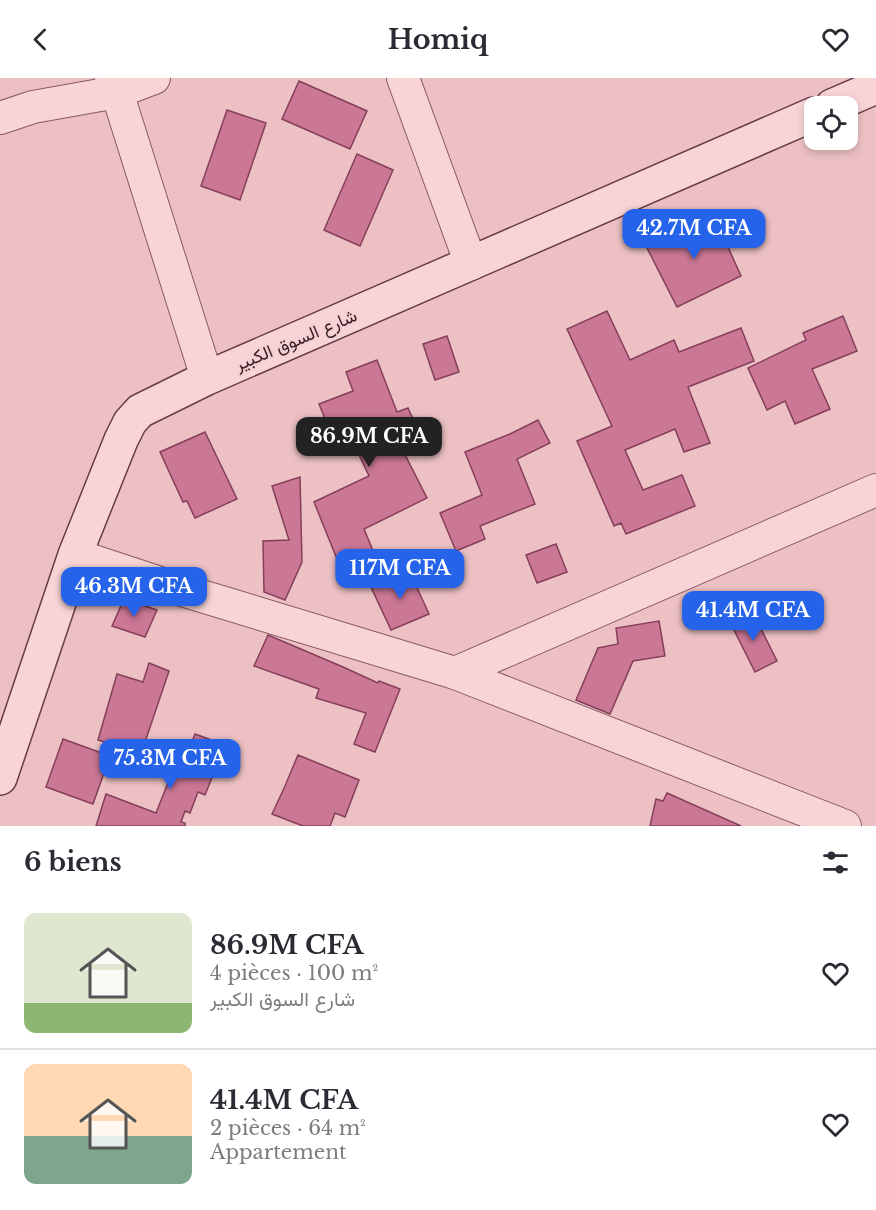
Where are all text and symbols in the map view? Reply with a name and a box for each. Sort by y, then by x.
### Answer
icon: back [24,23,57,56]
text: Homiq [388,23,488,56]
icon: heart [819,23,852,56]
map controls [804,96,858,150]
button: locate [804,96,858,150]
pin: 42.7M CFA [625,209,763,260]
text: 42.7M CFA [636,216,752,240]
street label: شارع السوق الكبير [231,304,361,377]
pin: 86.9M CFA [300,417,438,468]
text: 86.9M CFA [310,424,428,448]
pin: 117M CFA [338,549,462,600]
text: 117M CFA [349,556,451,580]
pin: 46.3M CFA [65,567,203,618]
text: 46.3M CFA [75,574,193,598]
pin: 41.4M CFA [684,591,822,642]
text: 41.4M CFA [696,598,810,622]
pin: 75.3M CFA [101,739,239,790]
text: 75.3M CFA [113,746,227,770]
text: 6 biens [24,846,122,878]
icon: filters [819,846,852,879]
text: 86.9M CFA [210,929,364,961]
icon: home [72,937,144,1009]
icon: heart [819,957,852,990]
text: 4 pièces · 100 m² [210,961,378,985]
text: شارع السوق الكبير [210,987,355,1011]
text: 41.4M CFA [210,1084,358,1116]
icon: home [72,1088,144,1160]
icon: heart [819,1108,852,1141]
text: 2 pièces · 64 m² [210,1116,366,1140]
text: Appartement [210,1140,347,1164]

